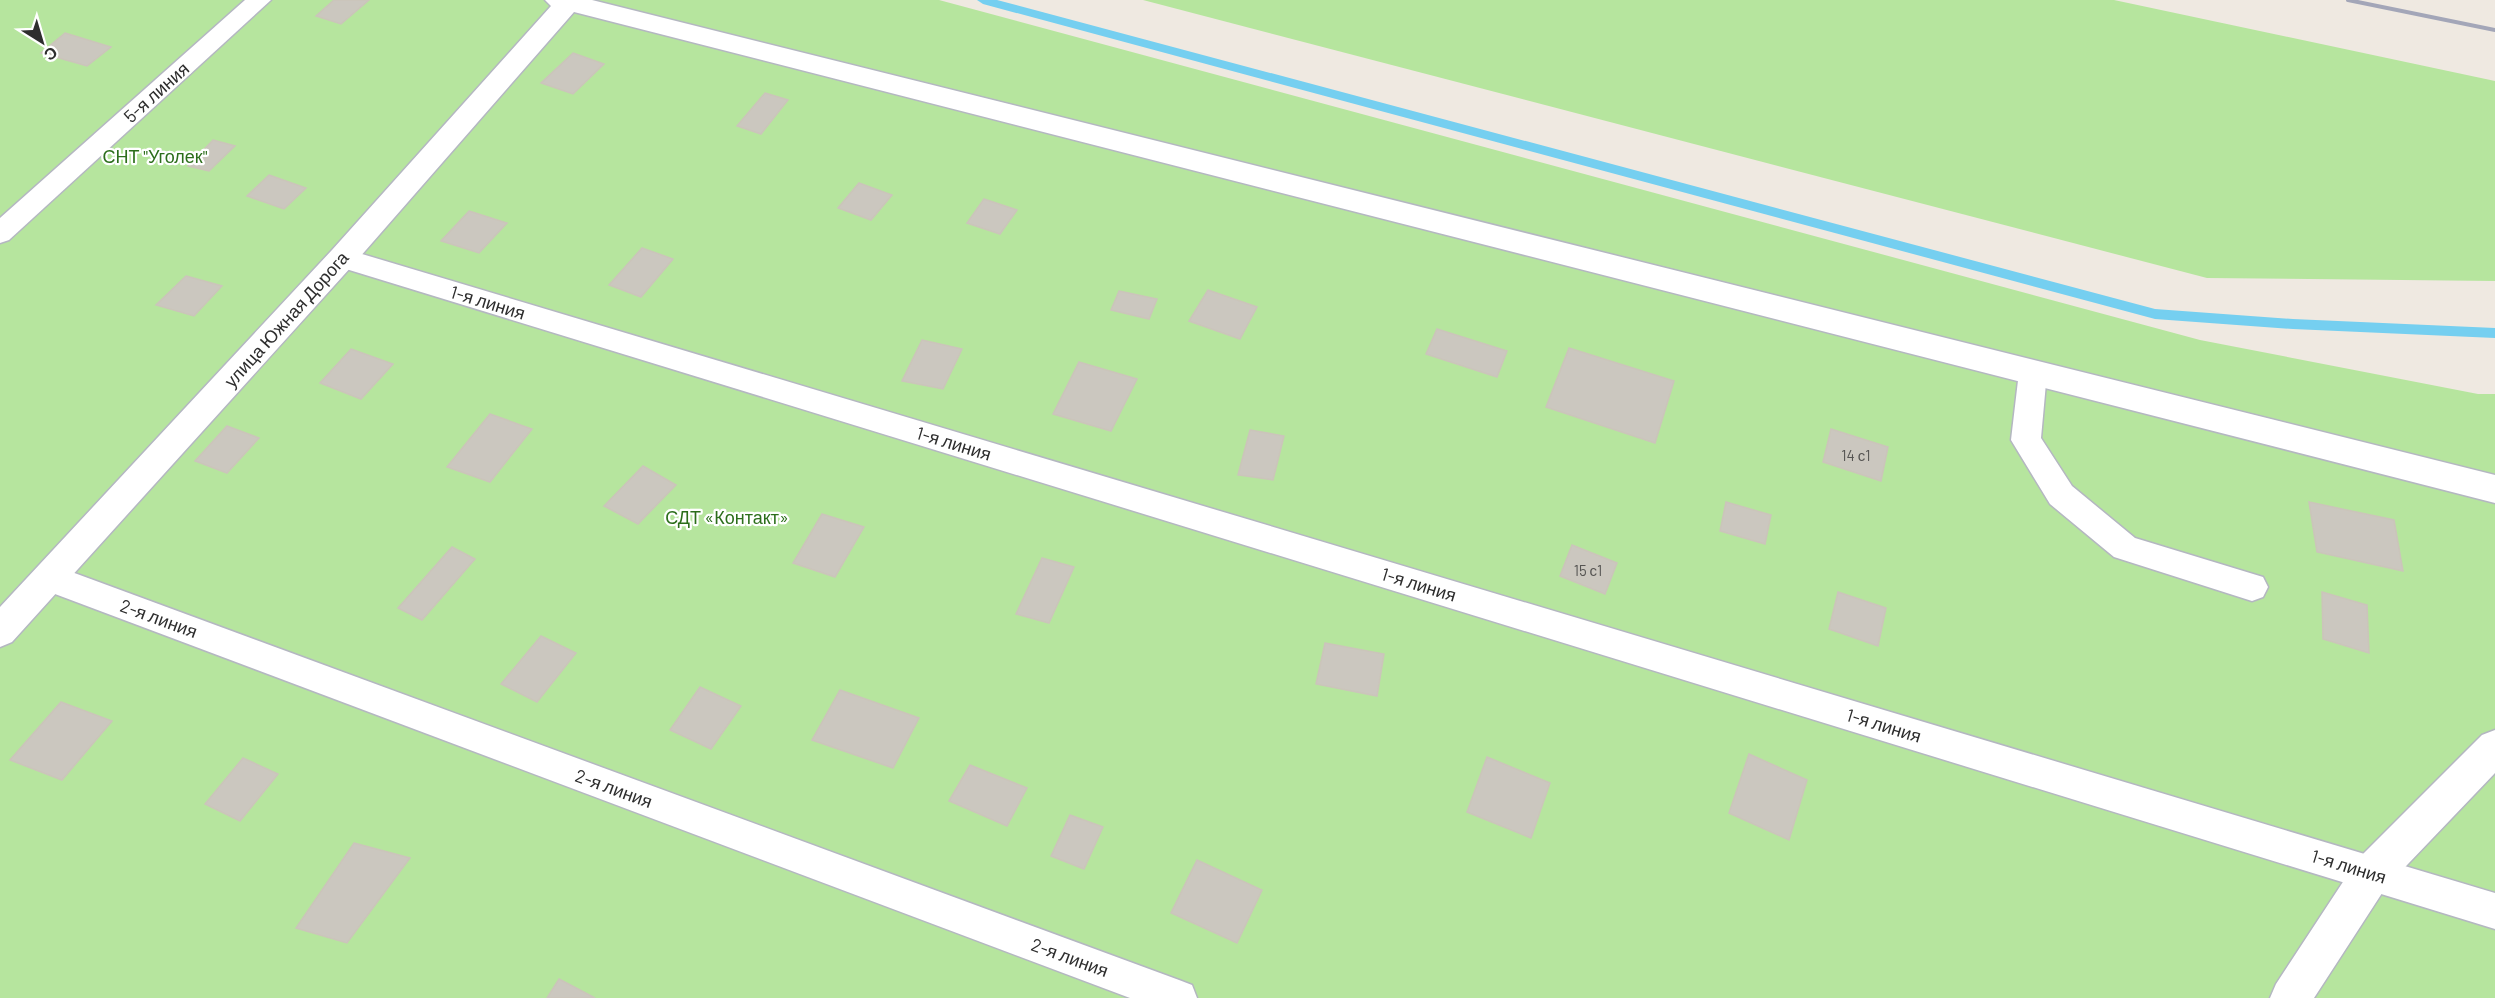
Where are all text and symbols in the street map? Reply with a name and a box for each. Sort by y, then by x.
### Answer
north arrow [12,12,72,72]
text: С [41,43,62,66]
street label: 5-я линия [119,57,193,127]
park label: СНТ "Уголек" [103,145,208,167]
street label: улица Южная Дорога [219,246,353,391]
street label: 1-я линия [448,280,528,324]
street label: 1-я линия [914,421,994,465]
house number: 14 с1 [1841,446,1871,464]
park label: СДТ «Контакт» [665,506,789,528]
house number: 15 с1 [1574,561,1602,579]
street label: 1-я линия [1379,562,1459,606]
street label: 2-я линия [117,594,201,642]
street label: 1-я линия [1844,703,1924,747]
street label: 2-я линия [572,764,656,812]
street label: 1-я линия [2309,844,2389,888]
street label: 2-я линия [1028,933,1112,981]

